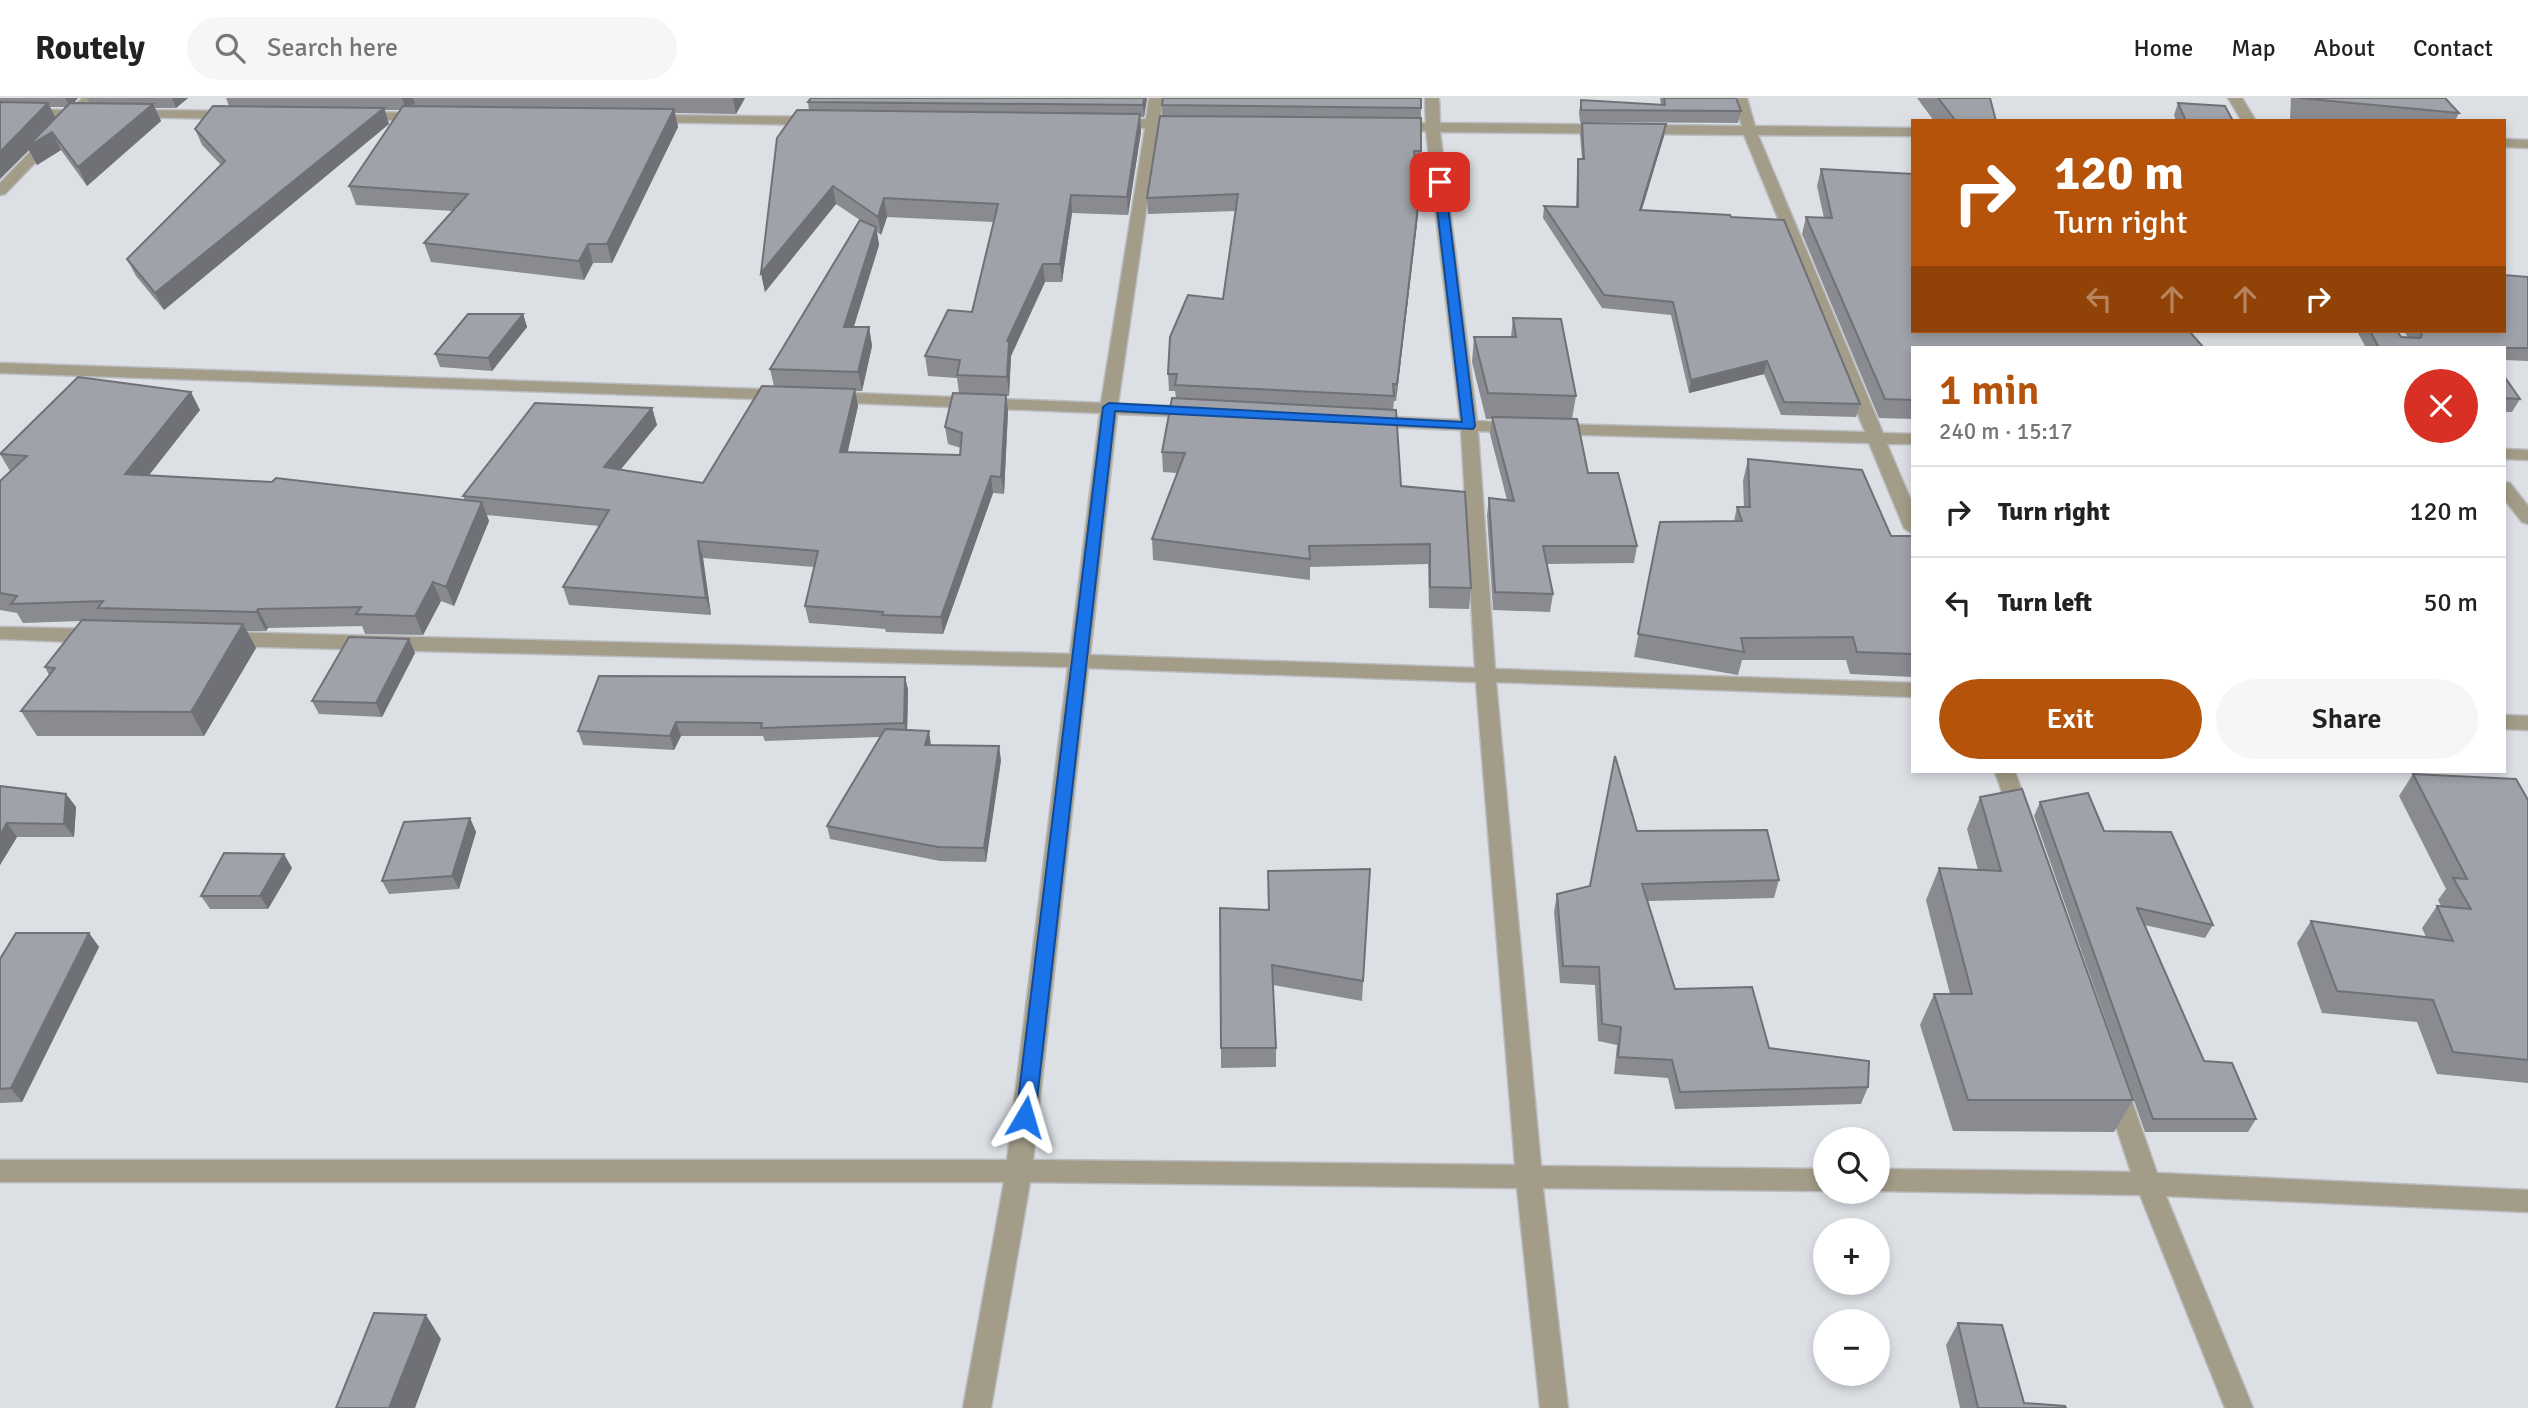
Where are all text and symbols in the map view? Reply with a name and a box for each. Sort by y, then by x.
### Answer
search box [187,17,677,80]
text: Routely [35,28,145,69]
icon: search [211,29,249,67]
text: Search here [267,32,398,64]
text: Home [2133,33,2193,63]
text: Map [2231,33,2276,63]
text: About [2314,33,2375,63]
text: Contact [2413,33,2493,63]
text: 120 m [2054,143,2184,203]
icon: right [1939,147,2030,238]
pin [1410,152,1470,212]
icon: arrive [1421,163,1459,201]
text: Turn right [2054,203,2187,242]
icon: left [2080,280,2118,318]
icon: ahead [2153,280,2191,318]
icon: ahead [2226,280,2264,318]
icon: right [2299,280,2337,318]
text: 1 min [1939,365,2040,416]
button: close [2404,369,2478,443]
text: 240 m · 15:17 [1939,417,2073,446]
icon: right [1939,493,1977,531]
text: Turn right [1998,496,2110,528]
text: 120 m [2409,496,2478,528]
icon: left [1939,584,1977,622]
text: Turn left [1998,587,2092,619]
text: 50 m [2423,587,2478,619]
button: Exit [1939,679,2202,759]
button: Share [2216,679,2478,759]
position arrow [988,1080,1062,1154]
map controls [1813,1127,1890,1386]
button: search [1813,1127,1890,1204]
button: + [1813,1218,1890,1295]
button: − [1813,1309,1890,1386]

